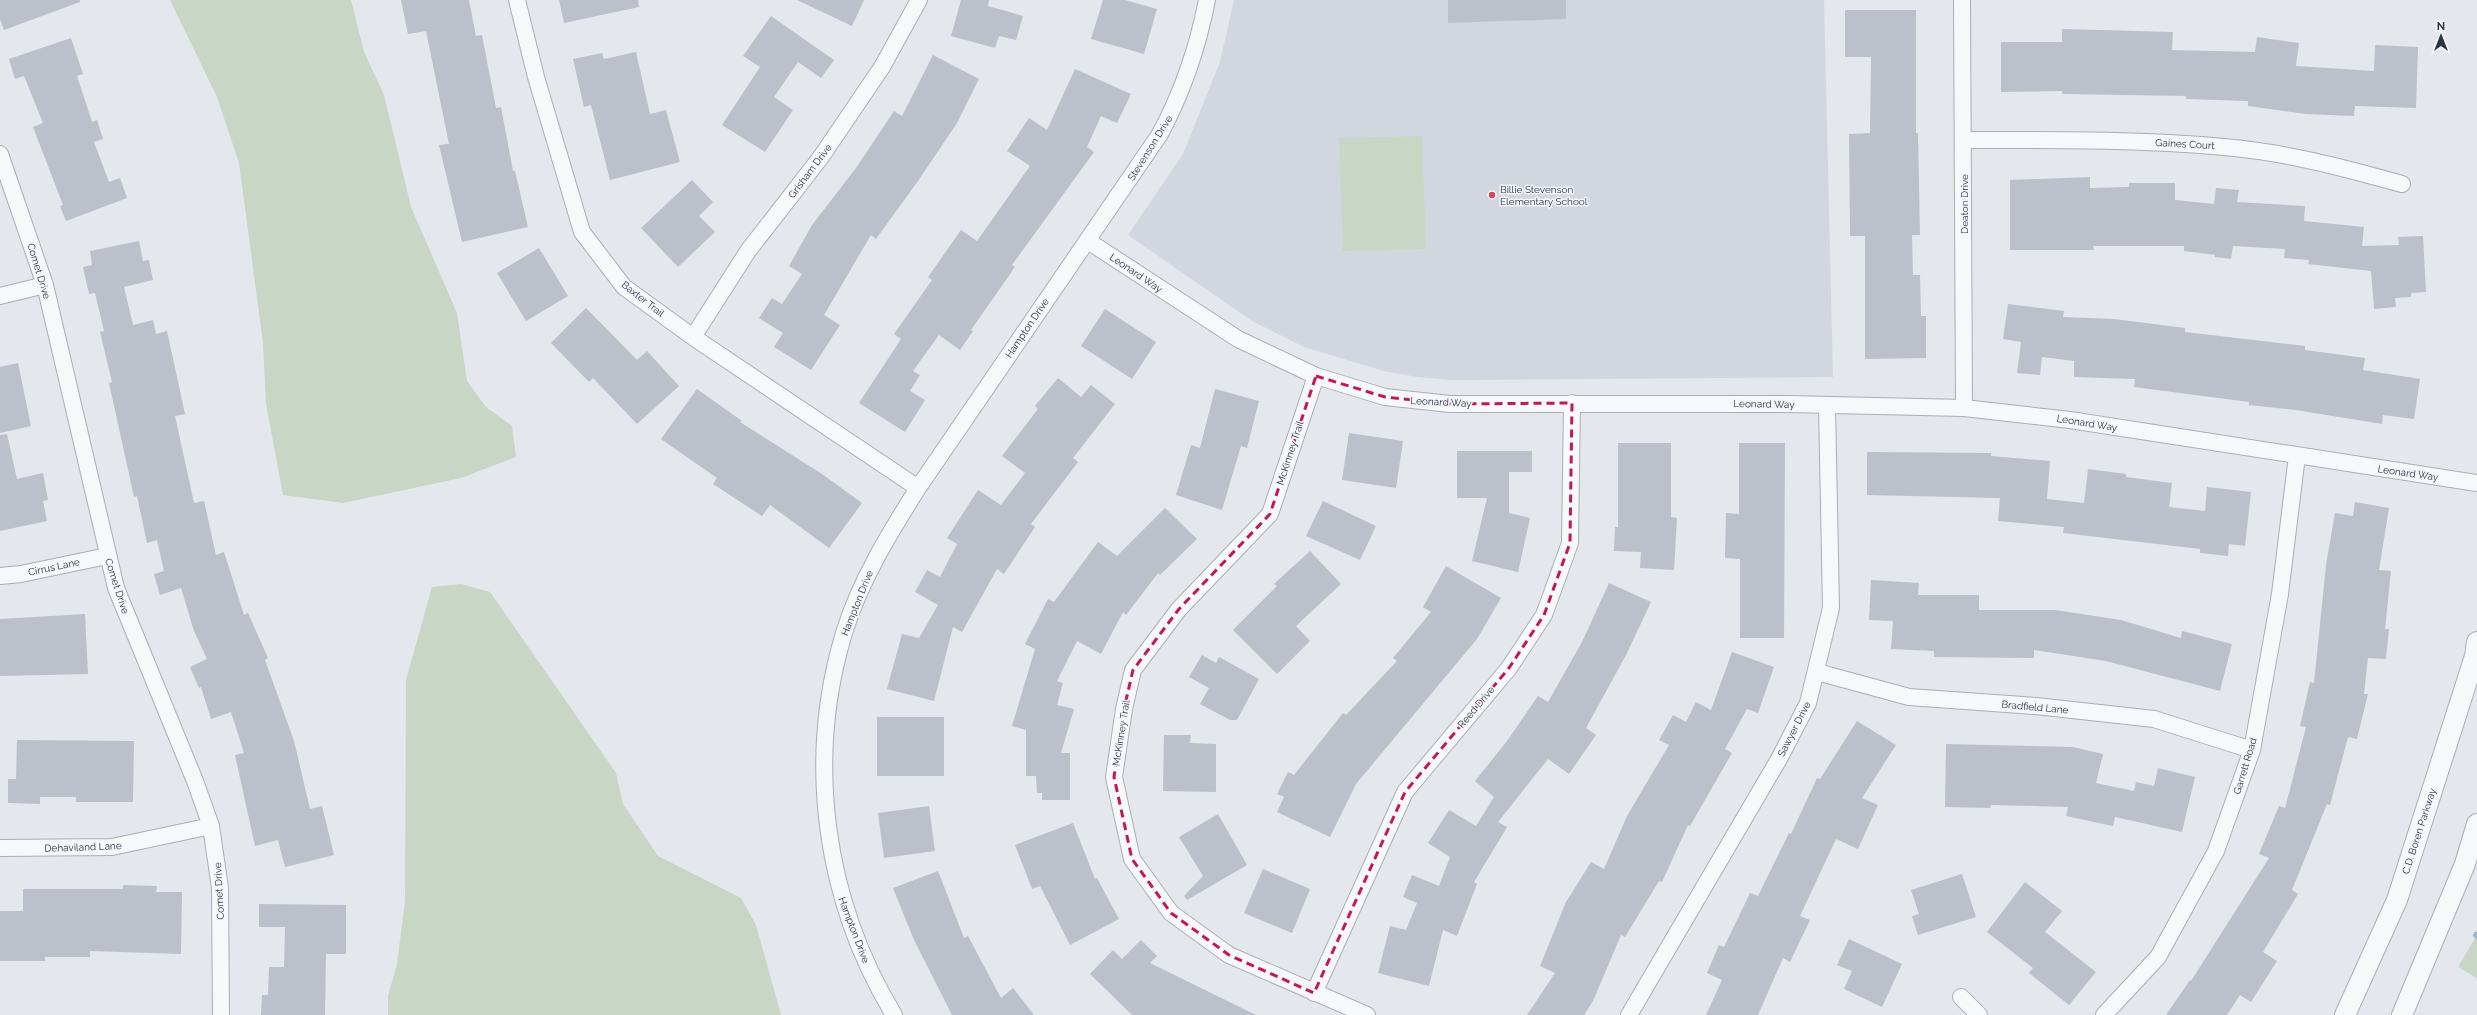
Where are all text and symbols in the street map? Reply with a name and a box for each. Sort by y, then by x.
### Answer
north arrow [2421,16,2461,56]
text: N [2437,20,2445,33]
street label: Stevenson Drive [1126,113,1175,183]
street label: Gaines Court [2155,137,2216,151]
street label: Grisham Drive [786,142,834,200]
street label: Deaton Drive [1959,174,1970,234]
place label: Billie Stevenson Elementary School [1500,184,1588,207]
marker: Billie Stevenson Elementary School [1487,190,1497,200]
street label: Comet Drive [25,242,53,300]
street label: Leonard Way [1108,251,1165,295]
street label: Baxter Trail [620,279,667,319]
street label: Hampton Drive [1003,296,1051,360]
street label: Leonard Way [1410,395,1472,409]
street label: Leonard Way [1733,398,1795,410]
street label: Leonard Way [2056,413,2119,433]
street label: McKinney Trail [1274,419,1306,486]
street label: Leonard Way [2377,463,2440,483]
street label: Cirrus Lane [27,556,81,578]
street label: Comet Drive [103,557,131,615]
street label: Hampton Drive [839,569,875,637]
street label: Reed Drive [1455,684,1497,730]
street label: McKinney Trail [1110,699,1132,767]
street label: Bradfield Lane [2001,699,2069,715]
street label: Sawyer Drive [1775,700,1813,758]
street label: Garrett Road [2231,736,2259,796]
street label: C.D. Boren Parkway [2400,786,2438,875]
street label: Dehaviland Lane [44,840,122,854]
street label: Comet Drive [212,862,226,920]
street label: Hampton Drive [836,896,872,965]

